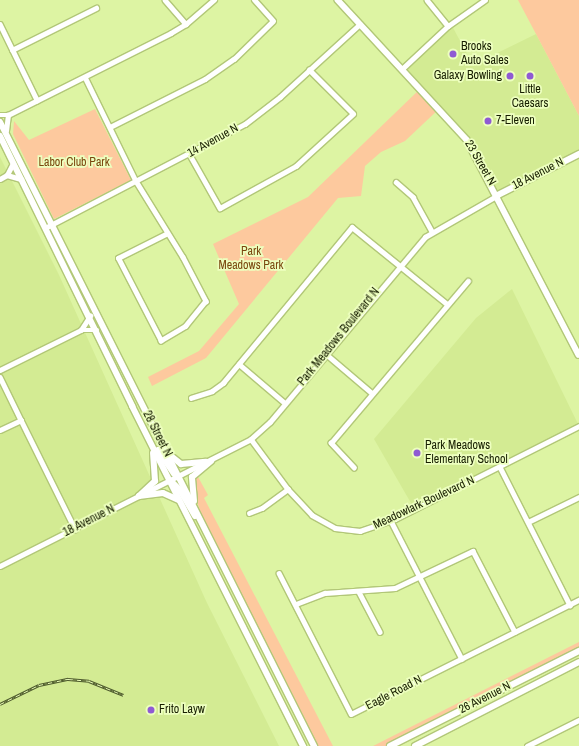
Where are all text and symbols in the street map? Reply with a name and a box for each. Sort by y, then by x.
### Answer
place label: Brooks Auto Sales [461,40,509,68]
marker: Brooks Auto Sales [448,49,458,59]
place label: Galaxy Bowling [434,69,502,83]
marker: Galaxy Bowling [505,71,515,81]
marker: Little Caesars [525,71,535,81]
place label: Little Caesars [512,83,548,111]
place label: 7-Eleven [496,114,535,128]
marker: 7-Eleven [483,116,493,126]
street label: 14 Avenue N [185,121,241,161]
street label: 23 Street N [461,138,499,188]
street label: 18 Avenue N [509,155,567,193]
park label: Labor Club Park [38,156,110,170]
park label: Park Meadows Park [218,245,284,273]
street label: Park Meadows Boulevard N [295,285,383,389]
street label: 28 Street N [139,409,175,459]
place label: Park Meadows Elementary School [425,439,508,467]
marker: Park Meadows Elementary School [412,448,422,458]
street label: Meadowlark Boulevard N [371,473,477,533]
street label: 18 Avenue N [60,502,118,540]
street label: Eagle Road N [363,673,425,713]
street label: 26 Avenue N [456,679,514,717]
place label: Frito Layw [159,703,205,717]
marker: Frito Layw [146,705,156,715]

